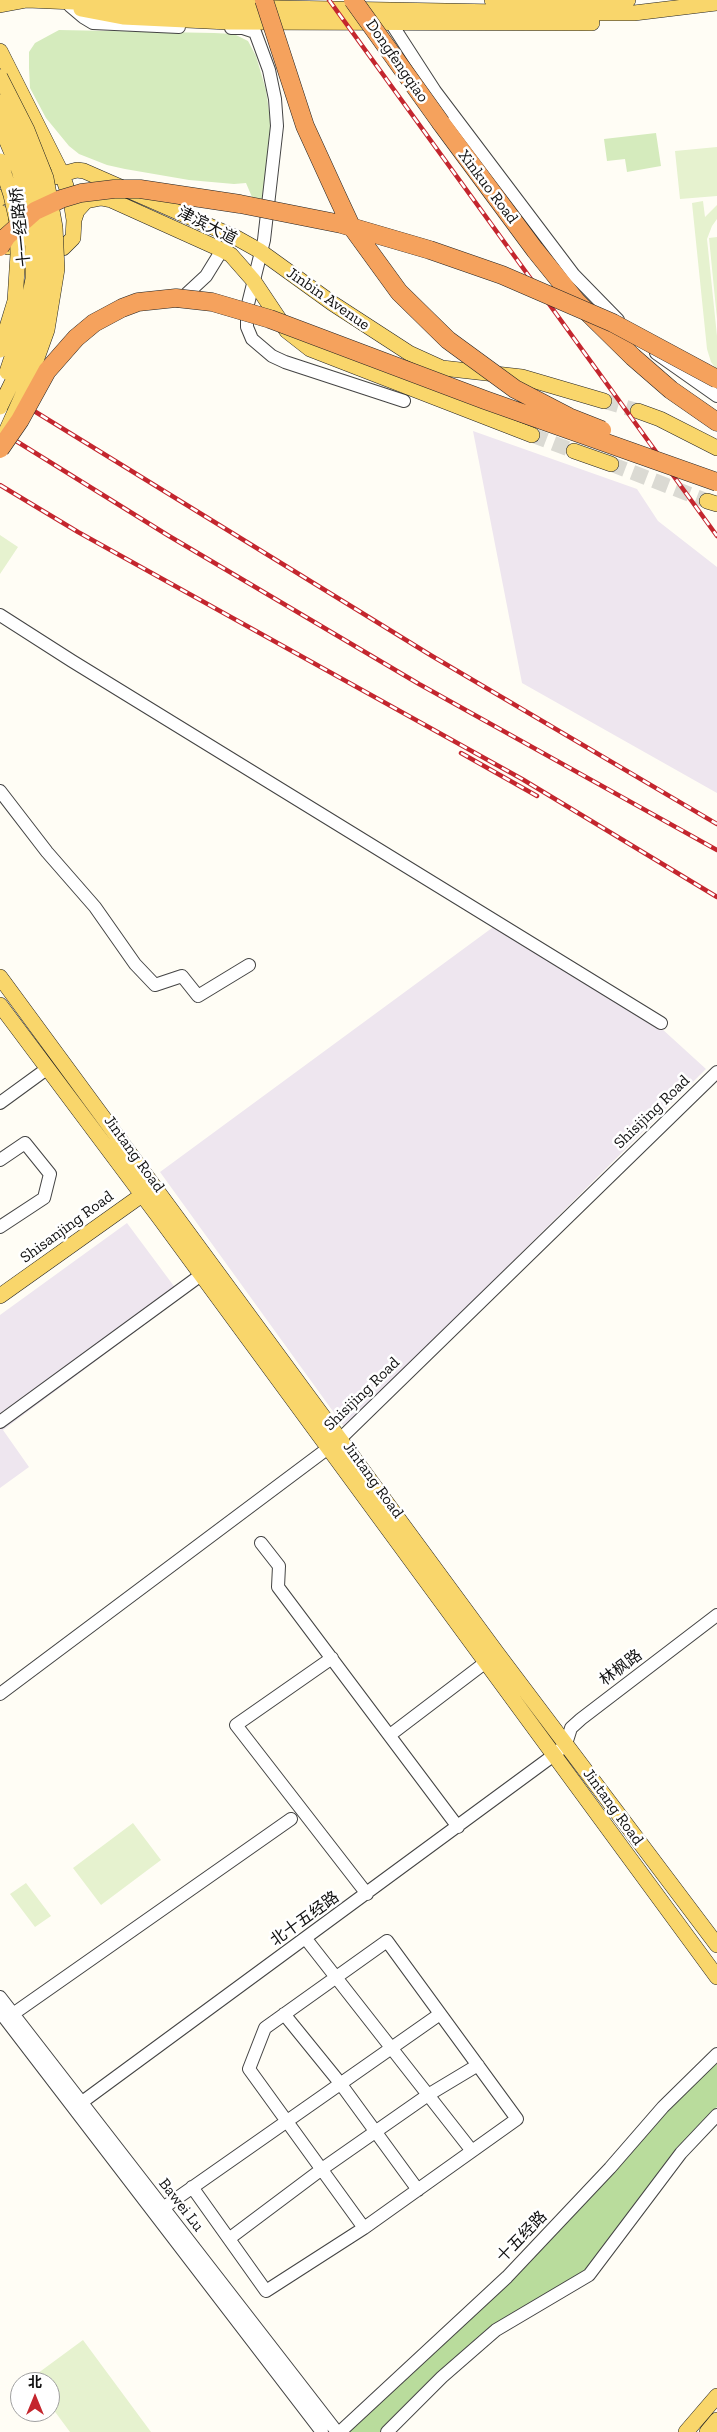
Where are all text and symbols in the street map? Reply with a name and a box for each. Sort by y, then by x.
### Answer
street label: Dongfengqiao [361,16,433,106]
street label: Xinkuo Road [454,146,522,228]
street label: 十一经路桥 [7,186,35,268]
street label: 津滨大道 [174,203,240,249]
street label: Jinbin Avenue [283,263,373,335]
street label: Shisijing Road [610,1071,694,1153]
street label: Jintang Road [100,1112,168,1196]
street label: Shisanjing Road [17,1187,117,1267]
street label: Shisijing Road [320,1353,404,1435]
street label: Jintang Road [339,1438,407,1522]
street label: 林枫路 [596,1646,646,1690]
street label: Jintang Road [579,1765,647,1849]
street label: 北十五经路 [267,1888,343,1950]
street label: Bawei Lu [154,2175,208,2235]
street label: 十五经路 [493,2207,551,2267]
north arrow [10,2372,60,2422]
text: 北 [28,2374,42,2391]

